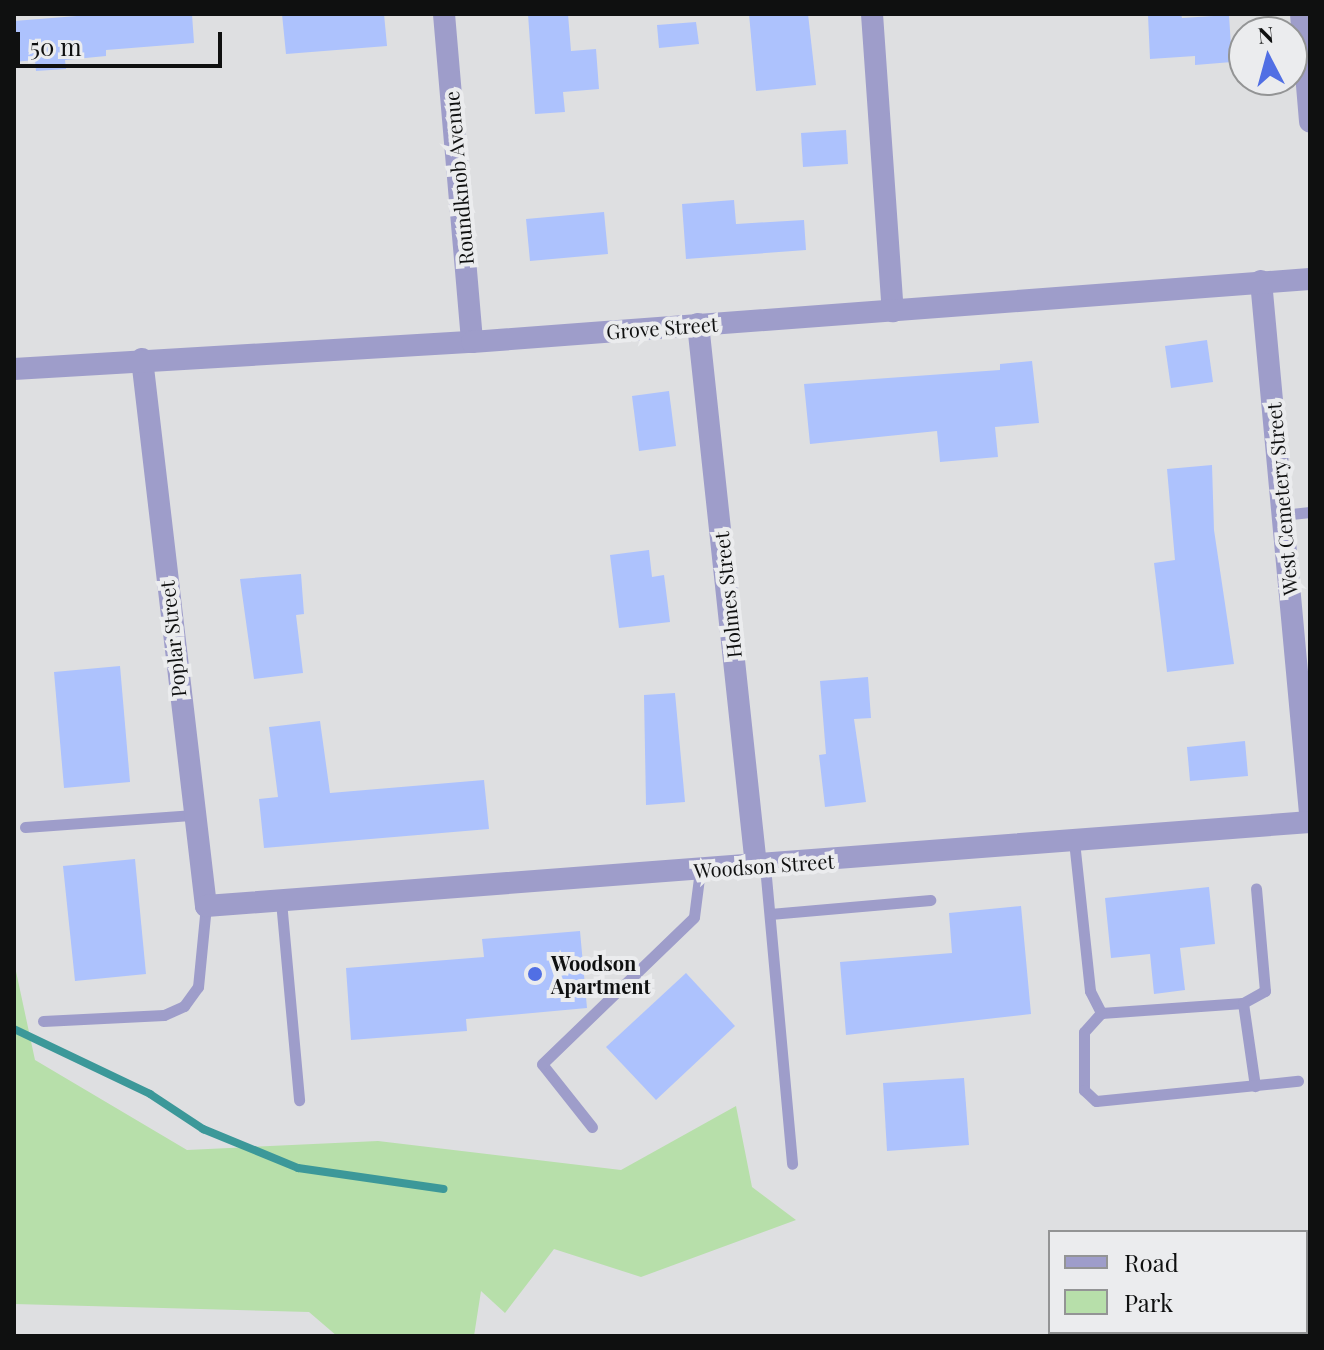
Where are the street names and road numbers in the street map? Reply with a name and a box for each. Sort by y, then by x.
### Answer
street label: Roundknob Avenue [438,90,478,266]
street label: Grove Street [605,311,719,343]
street label: West Cemetery Street [1261,401,1301,597]
street label: Holmes Street [708,531,746,659]
street label: Poplar Street [154,579,190,699]
street label: Woodson Street [693,848,835,882]

